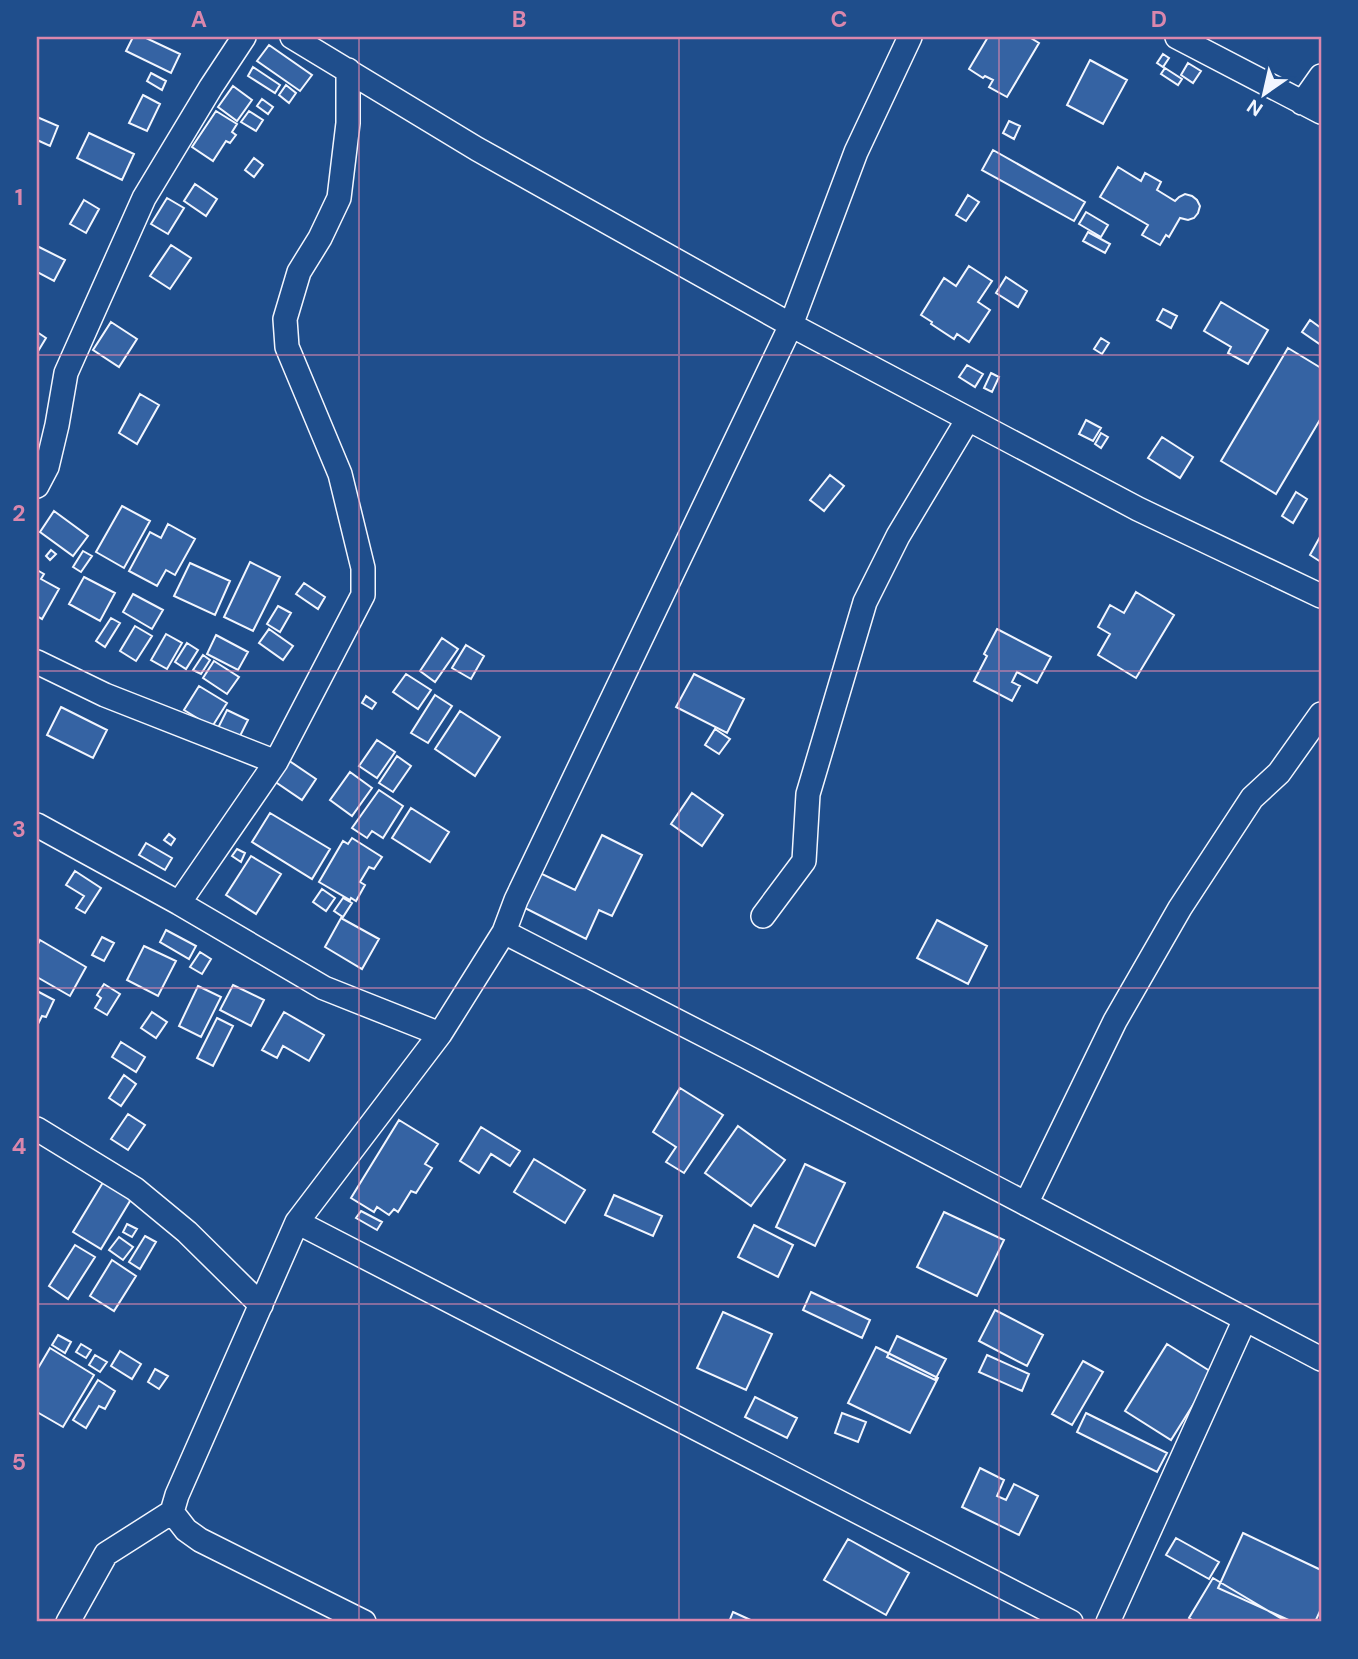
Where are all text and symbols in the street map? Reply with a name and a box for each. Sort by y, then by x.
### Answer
text: A [191,4,207,34]
text: B [512,4,526,34]
text: C [831,4,847,34]
text: D [1151,4,1167,34]
north arrow [1228,60,1298,130]
text: N [1242,93,1268,122]
text: 1 [15,182,23,212]
text: 2 [12,498,26,528]
text: 3 [12,814,26,844]
text: 4 [12,1131,27,1161]
text: 5 [12,1447,26,1477]

